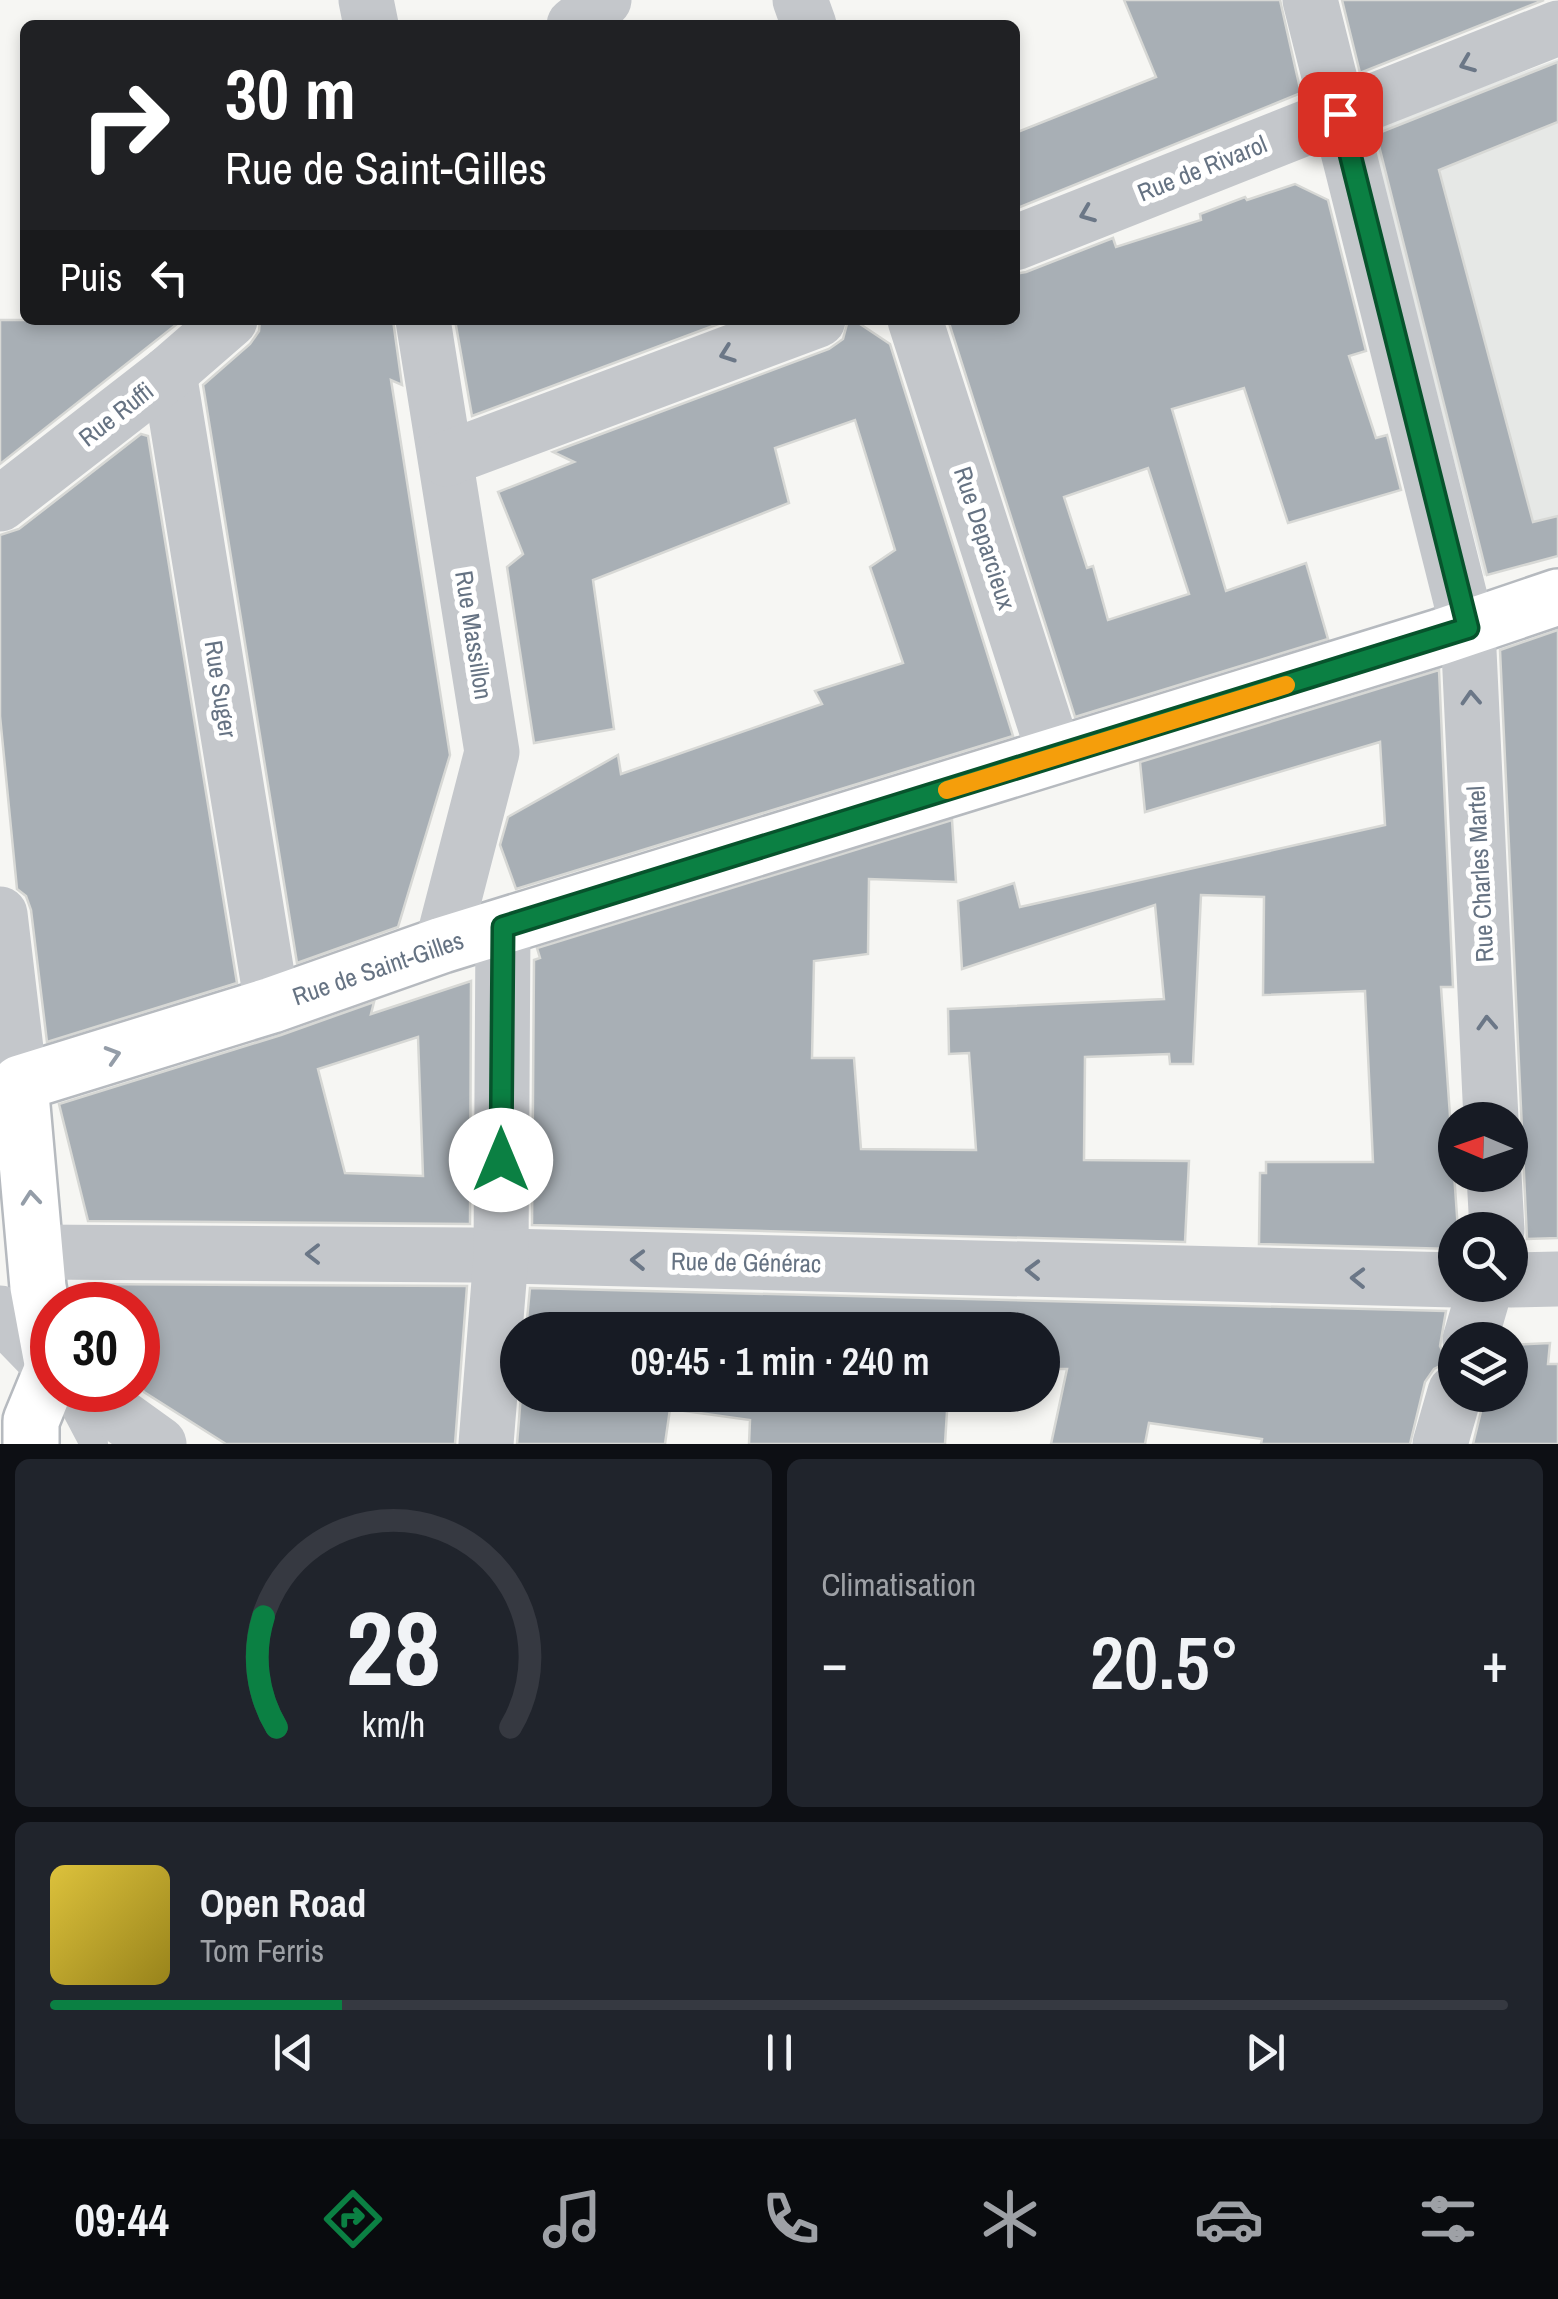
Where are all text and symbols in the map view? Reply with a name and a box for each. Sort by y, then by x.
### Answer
text: 30 m [225,47,356,141]
one-way arrow [1460,52,1477,72]
icon: right [60,60,190,190]
pin [1298,72,1383,157]
icon: arrive [1313,87,1368,142]
street label: Rue de Rivarol [1132,127,1272,209]
text: Rue de Saint-Gilles [225,137,547,198]
one-way arrow [1079,203,1097,223]
icon: left [142,250,197,305]
text: Puis [60,252,122,303]
one-way arrow [719,342,736,363]
street label: Rue Ruffi [72,374,160,454]
street label: Rue Deparcieux [946,462,1024,614]
street label: Rue Massillon [447,568,501,702]
street label: Rue Suger [197,638,245,740]
one-way arrow [1461,689,1482,705]
street label: Rue Charles Martel [1458,785,1502,963]
street label: Rue de Saint-Gilles [288,923,468,1013]
one-way arrow [1477,1014,1498,1030]
one-way arrow [104,1046,121,1066]
north arrow [1438,1102,1528,1192]
map controls [1438,1102,1528,1412]
position arrow [449,1108,553,1212]
one-way arrow [21,1189,43,1205]
button: search [1438,1212,1528,1302]
one-way arrow [304,1243,320,1265]
street label: Rue de Générac [670,1244,822,1280]
one-way arrow [629,1249,645,1270]
one-way arrow [1024,1259,1040,1280]
one-way arrow [1349,1267,1365,1288]
speed limit sign: 30 [30,1282,160,1412]
button: layers [1438,1322,1528,1412]
text: 09:45 · 1 min · 240 m [630,1336,930,1387]
text: Climatisation [822,1563,976,1606]
text: 28 [346,1577,441,1717]
text: 20.5° [1090,1611,1240,1712]
text: − [822,1625,848,1699]
text: + [1482,1625,1508,1699]
text: km/h [361,1700,425,1748]
text: Open Road [200,1878,366,1929]
text: Tom Ferris [200,1929,324,1972]
icon: previous [266,2025,321,2080]
icon: pause [752,2025,807,2080]
icon: next [1238,2025,1293,2080]
icon: directions [318,2184,388,2254]
icon: music [537,2184,607,2254]
icon: phone [756,2184,826,2254]
icon: climate [975,2184,1045,2254]
icon: car [1194,2184,1264,2254]
icon: filters [1413,2184,1483,2254]
text: 09:44 [75,2189,169,2250]

